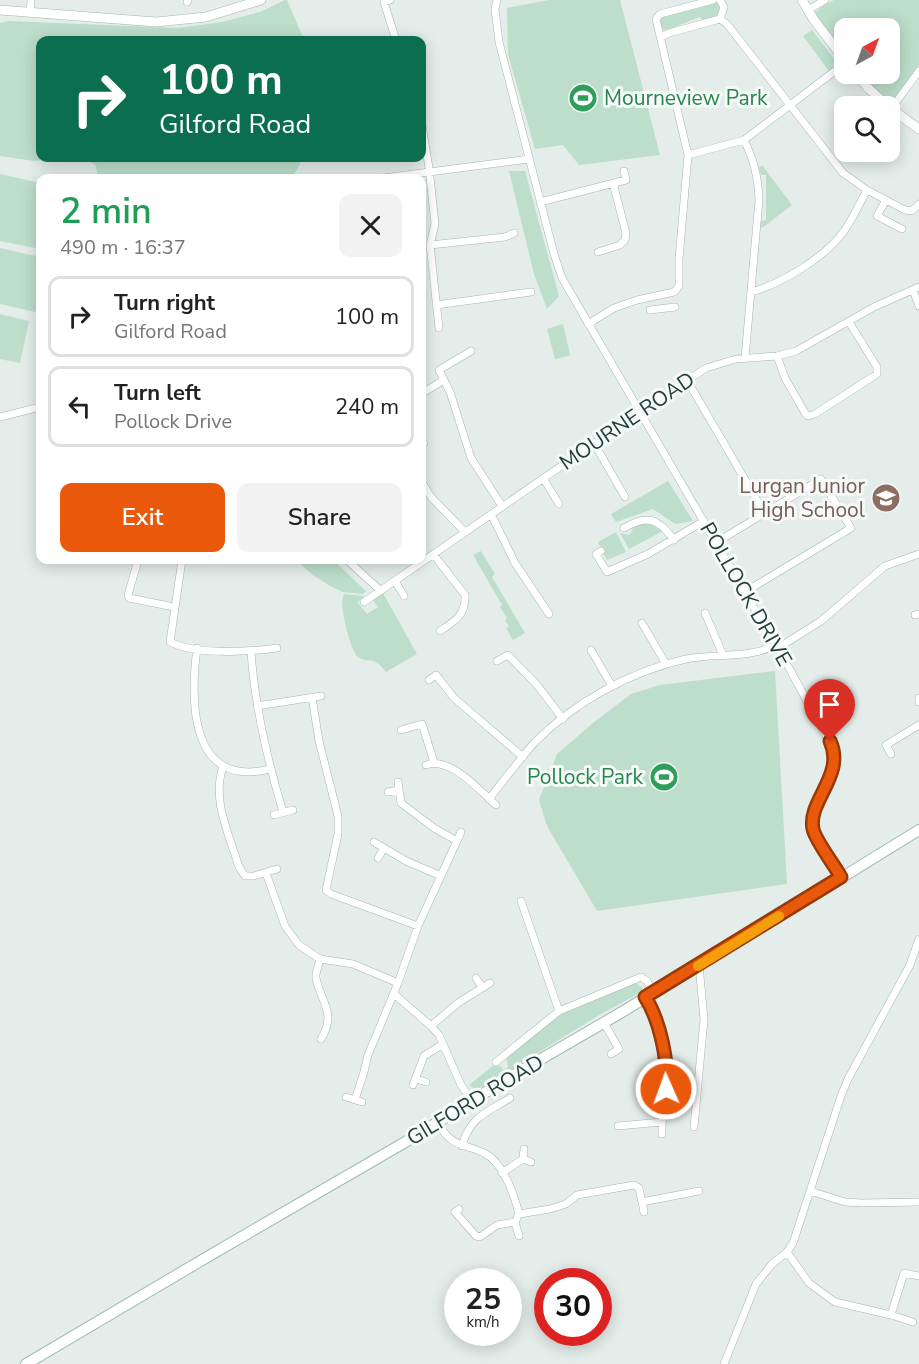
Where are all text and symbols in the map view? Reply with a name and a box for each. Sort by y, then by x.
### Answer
north arrow [834,18,900,84]
map controls [834,18,900,162]
text: 100 m [159,52,283,109]
icon: right [60,60,138,138]
sports icon: Mourneview Park [567,82,599,114]
place label: Mourneview Park [604,84,768,112]
button: search [834,96,900,162]
text: Gilford Road [159,106,311,143]
text: 2 min [60,187,152,236]
button: close [339,194,402,257]
text: 490 m · 16:37 [60,234,186,261]
text: Turn right [114,288,215,318]
icon: right [63,300,96,333]
text: 100 m [335,302,399,332]
text: Gilford Road [114,318,227,345]
street label: MOURNE ROAD [554,365,700,477]
text: Turn left [114,378,201,408]
icon: left [63,390,96,423]
text: 240 m [335,392,399,422]
text: Pollock Drive [114,408,232,435]
place label: Lurgan Junior High School [739,472,866,524]
school or university icon: Lurgan Junior High School [870,482,902,514]
button: Exit [60,483,225,552]
button: Share [237,483,402,552]
street label: POLLOCK DRIVE [693,517,799,671]
pin [804,679,855,741]
icon: arrive [813,688,846,721]
sports icon: Pollock Park [648,761,680,793]
place label: Pollock Park [527,763,643,791]
street label: GILFORD ROAD [401,1048,549,1152]
position arrow [634,1057,698,1121]
speed limit sign: 30 [534,1268,612,1346]
text: 25 [465,1279,501,1320]
text: km/h [466,1312,500,1332]

